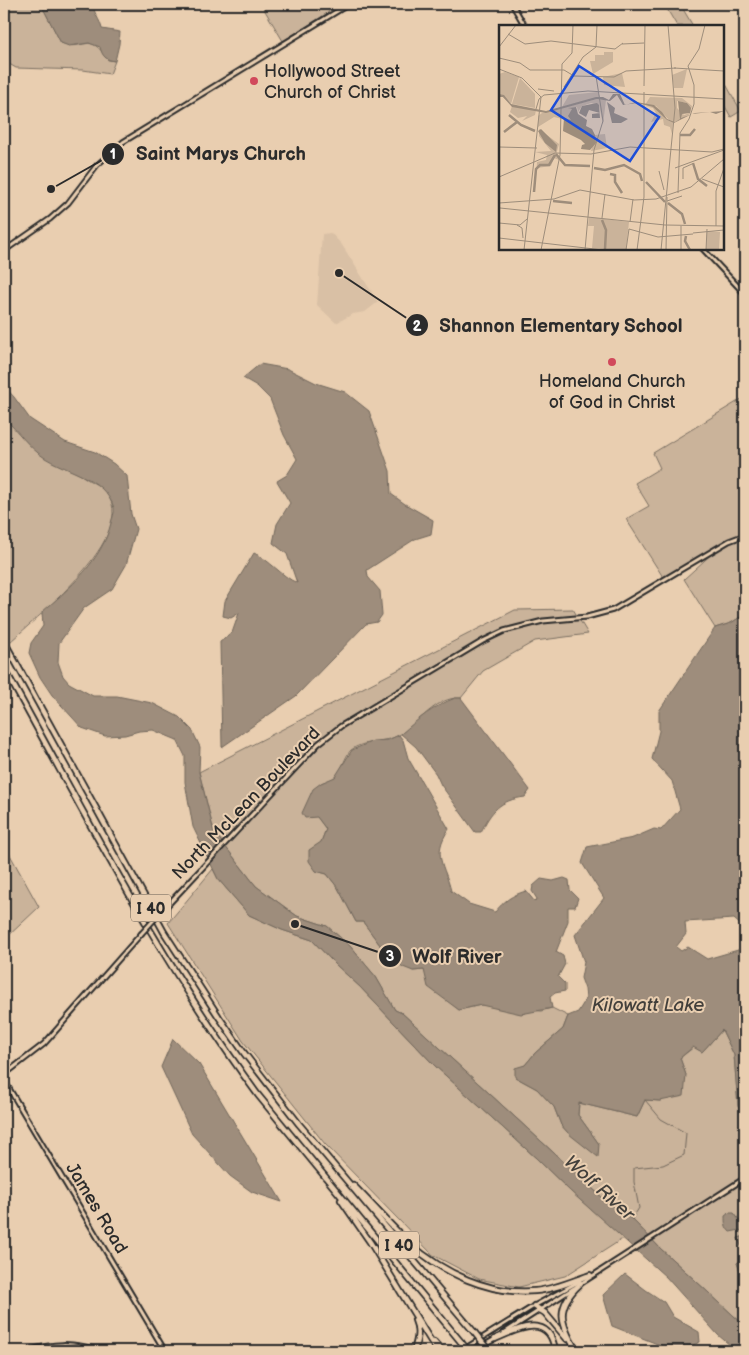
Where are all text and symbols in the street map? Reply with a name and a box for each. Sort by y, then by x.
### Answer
inset map [499,25,724,250]
place label: Hollywood Street Church of Christ [264,61,401,103]
marker: Hollywood Street Church of Christ [248,75,260,87]
callout: Saint Marys Church [101,137,316,171]
text: Saint Marys Church [136,143,306,166]
text: 1 [110,145,116,164]
callout: Shannon Elementary School [404,308,693,342]
text: Shannon Elementary School [439,315,683,338]
text: 2 [413,317,422,336]
marker: Homeland Church of God in Christ [606,356,618,368]
place label: Homeland Church of God in Christ [539,371,685,413]
street label: North McLean Boulevard [168,723,325,884]
road number: I 40 [131,894,171,921]
callout: Wolf River [378,939,512,973]
text: Wolf River [412,946,502,969]
text: 3 [386,947,395,966]
water label: Kilowatt Lake [592,994,704,1017]
water label: Wolf River [559,1151,640,1226]
street label: James Road [61,1159,132,1257]
road number: I 40 [379,1232,419,1258]

